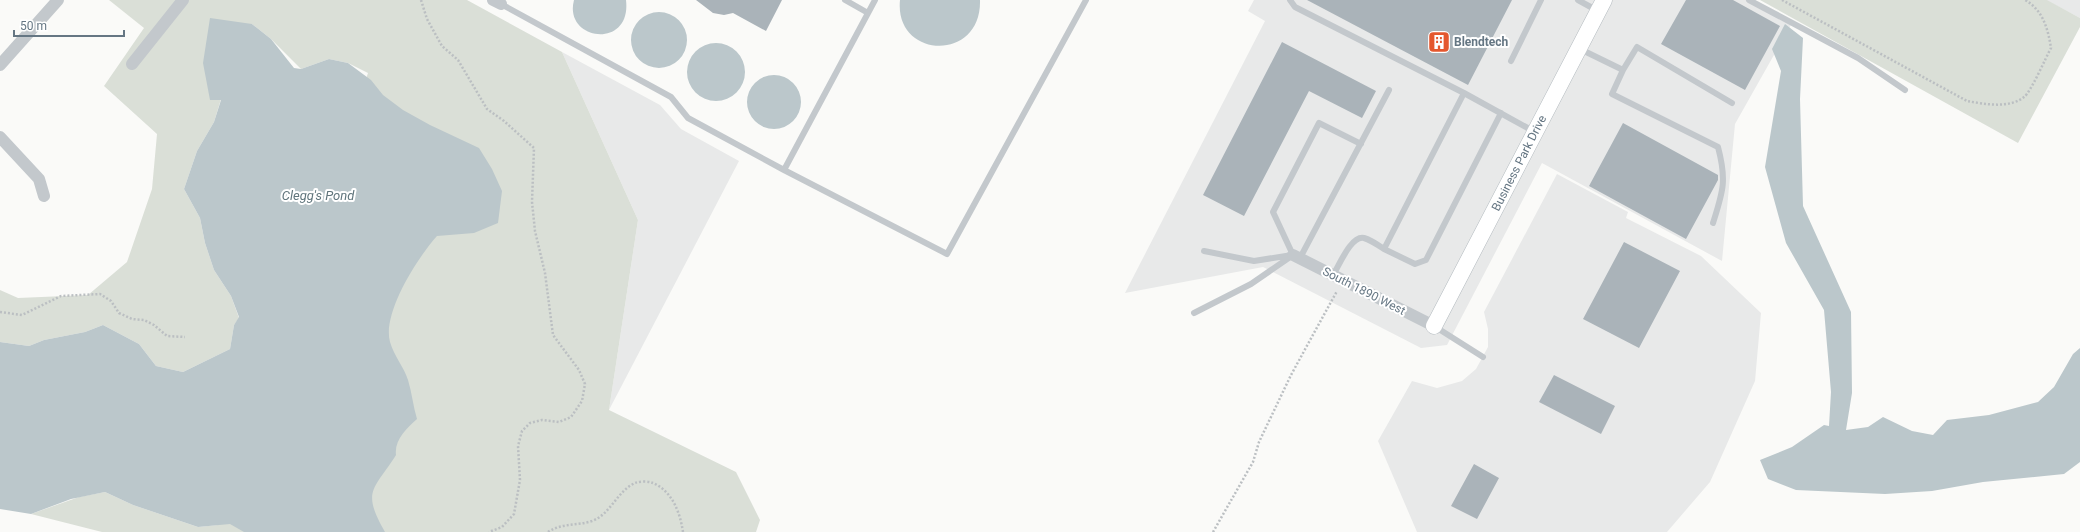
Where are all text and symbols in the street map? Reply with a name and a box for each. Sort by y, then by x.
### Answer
scale bar [14,12,124,38]
text: 50 m [20,19,47,33]
building icon: Blendtech [1426,29,1452,55]
place label: Blendtech [1454,35,1509,49]
street label: Business Park Drive [1489,113,1549,213]
water label: Clegg's Pond [282,188,355,203]
street label: South 1890 West [1320,264,1408,318]

